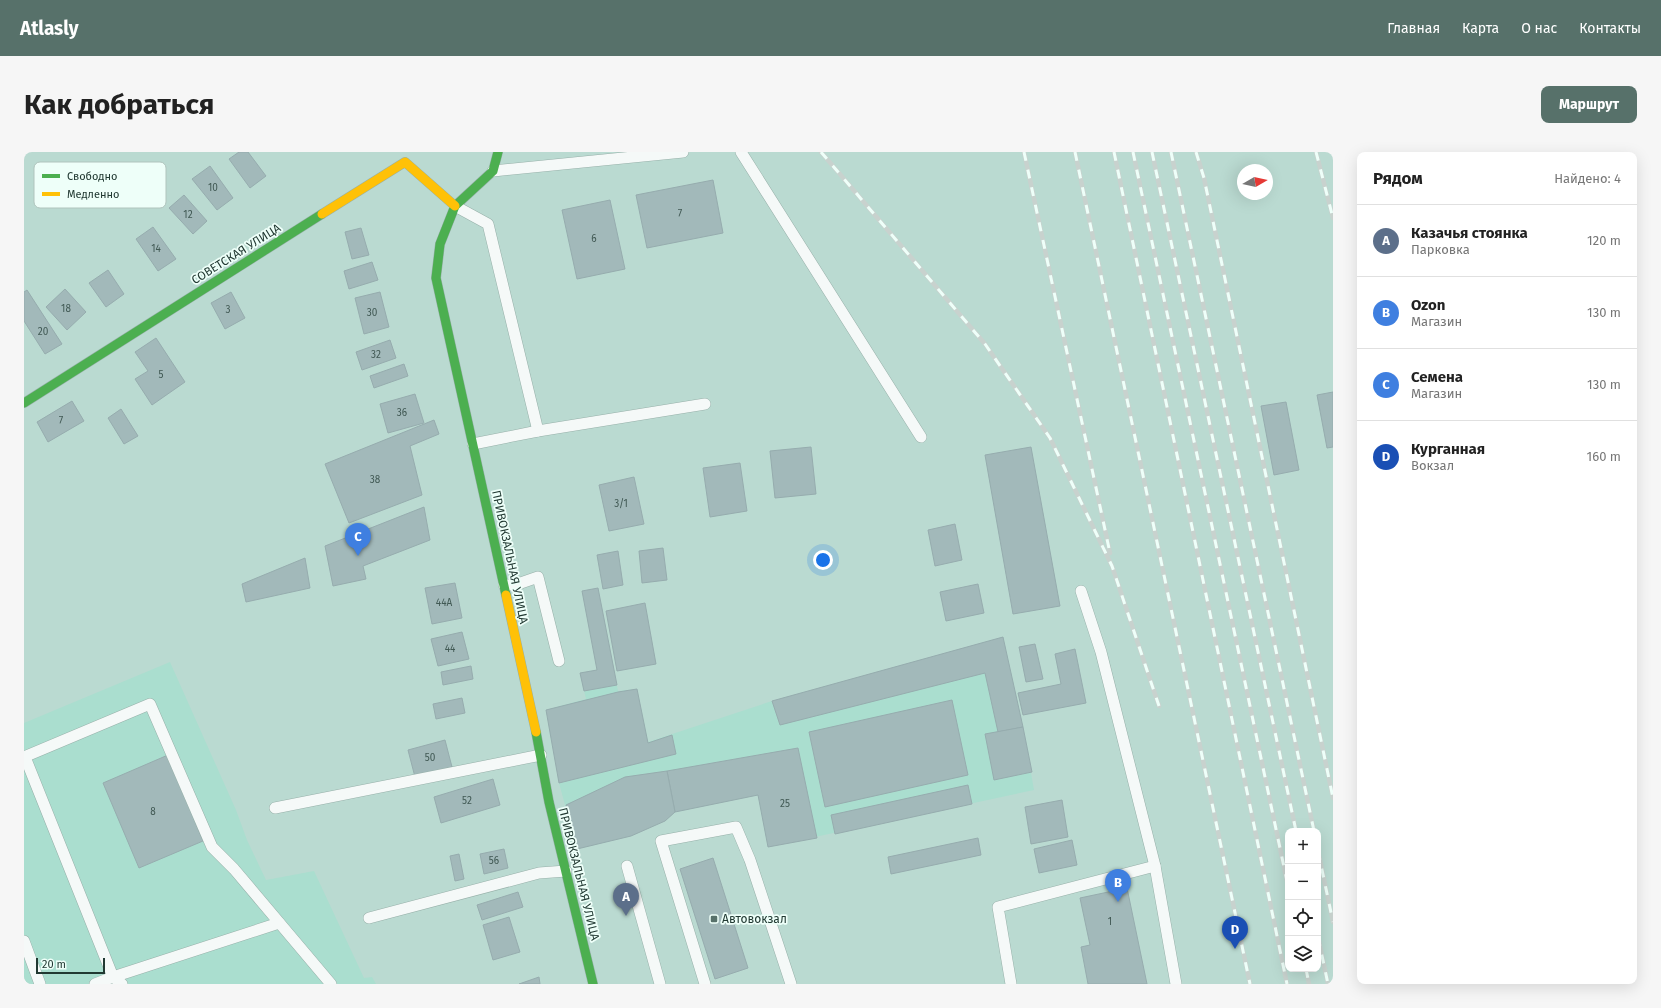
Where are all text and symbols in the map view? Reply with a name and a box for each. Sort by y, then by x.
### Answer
text: Atlasly [20,17,79,40]
text: Главная [1387,20,1440,37]
text: Карта [1462,20,1499,37]
text: О нас [1521,20,1557,37]
text: Контакты [1579,20,1641,37]
button: Маршрут [1541,86,1637,123]
text: Как добраться [24,88,214,121]
legend [34,162,166,208]
north arrow [1237,164,1273,200]
text: Рядом [1373,168,1423,189]
text: Свободно [67,170,117,183]
text: Найдено: 4 [1554,171,1621,186]
house number: 10 [208,182,218,194]
text: Медленно [67,188,119,201]
house number: 7 [678,208,683,220]
house number: 12 [183,209,193,221]
street label: СОВЕТСКАЯ УЛИЦА [189,221,283,287]
text: Казачья стоянка [1411,224,1528,242]
house number: 6 [591,233,597,245]
text: A [1382,233,1390,248]
text: 120 m [1587,233,1621,248]
text: Парковка [1411,242,1470,257]
house number: 14 [151,243,162,255]
text: Ozon [1411,296,1445,314]
house number: 18 [61,303,71,315]
house number: 3 [226,304,231,316]
text: B [1382,305,1390,320]
text: 130 m [1587,305,1621,320]
house number: 30 [367,307,378,319]
text: Магазин [1411,314,1462,329]
house number: 20 [38,326,49,338]
house number: 32 [371,349,381,361]
text: Семена [1411,368,1463,386]
house number: 5 [158,369,164,381]
text: C [1382,377,1390,392]
text: 130 m [1587,377,1621,392]
text: Магазин [1411,386,1462,401]
house number: 36 [397,407,407,419]
house number: 7 [59,415,64,427]
text: Курганная [1411,440,1485,458]
text: D [1382,449,1390,464]
text: 160 m [1587,449,1621,464]
text: Вокзал [1411,458,1454,473]
house number: 38 [370,474,381,486]
street label: ПРИВОКЗАЛЬНАЯ УЛИЦА [489,489,531,625]
house number: 3/1 [614,498,628,510]
pin: C [345,523,371,556]
your location [813,550,833,570]
house number: 44А [436,597,452,609]
house number: 44 [445,643,456,655]
house number: 50 [425,752,436,764]
house number: 52 [462,795,472,807]
house number: 25 [780,798,790,810]
house number: 8 [150,806,156,818]
street label: ПРИВОКЗАЛЬНАЯ УЛИЦА [556,806,602,942]
map controls [1285,828,1321,972]
button: + [1285,828,1321,864]
house number: 56 [489,855,499,867]
button: − [1285,864,1321,900]
pin: B [1105,869,1131,902]
pin: A [613,883,639,916]
button: locate [1285,900,1321,936]
place label: Автовокзал [722,912,787,926]
marker: Автовокзал [709,914,719,924]
house number: 1 [1108,916,1112,928]
pin: D [1222,916,1248,949]
button: layers [1285,936,1321,972]
scale bar [36,956,105,975]
text: 20 m [42,958,66,971]

